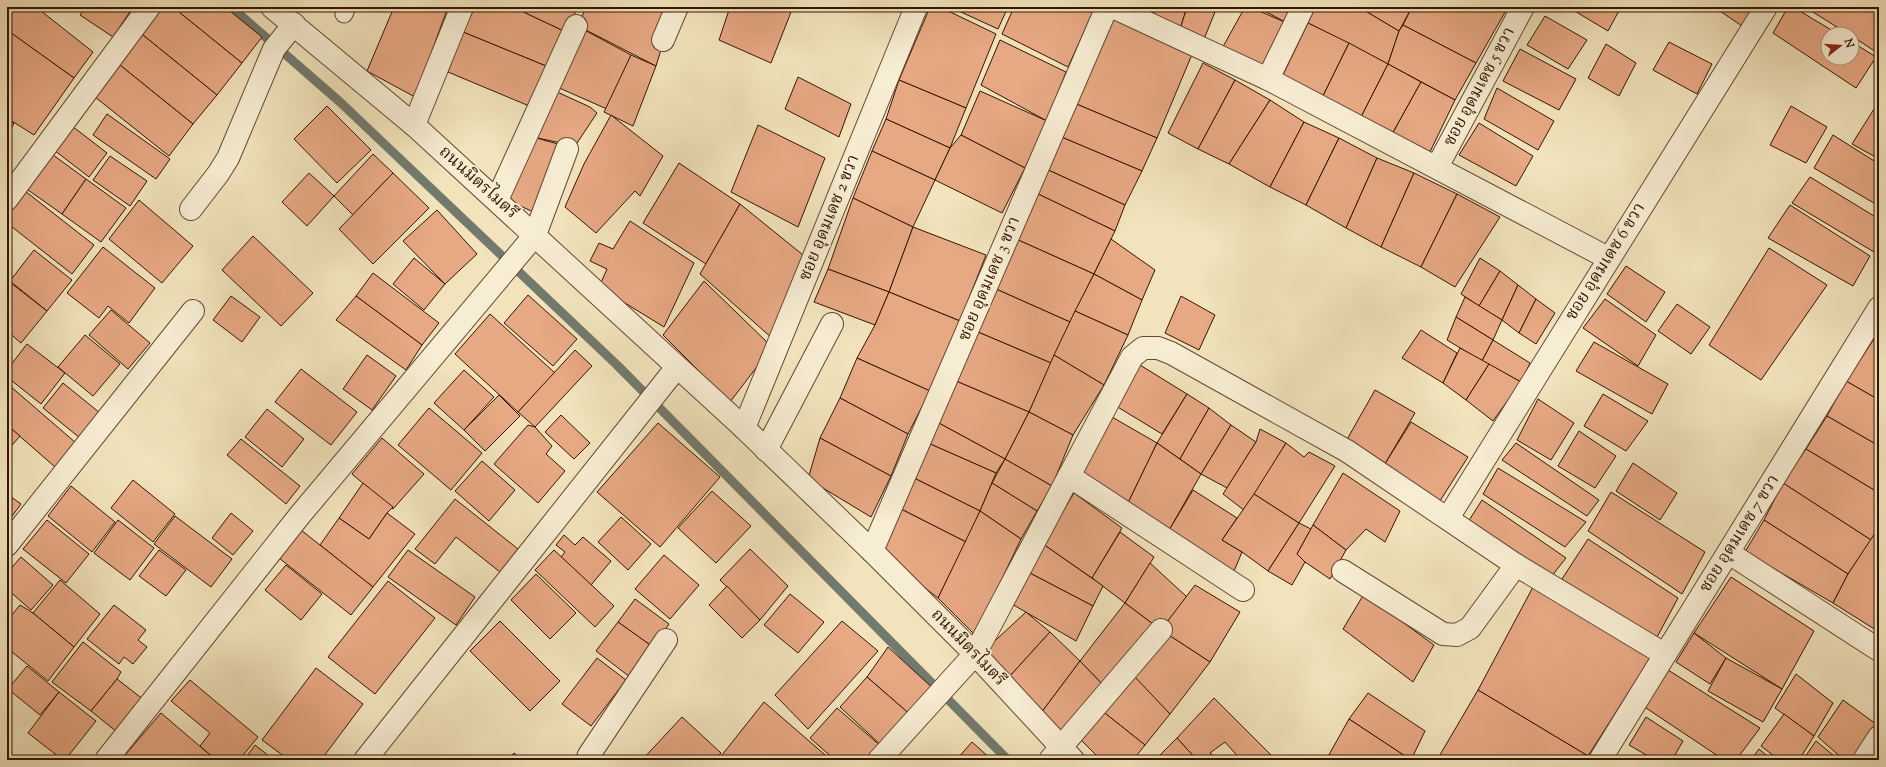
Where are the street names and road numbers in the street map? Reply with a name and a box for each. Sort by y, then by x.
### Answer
street label: ซอย อุดมเดช 5 ขวา [1438,23,1522,151]
street label: ถนนมิตรไมตรี [433,139,524,225]
street label: ซอย อุดมเดช 2 ขวา [794,151,866,285]
street label: ซอย อุดมเดช 6 ขวา [1560,198,1652,326]
street label: ซอย อุดมเดช 3 ขวา [953,213,1027,345]
street label: ซอย อุดมเดช 7 ขวา [1694,470,1786,598]
street label: ถนนมิตรไมตรี [925,602,1013,692]

